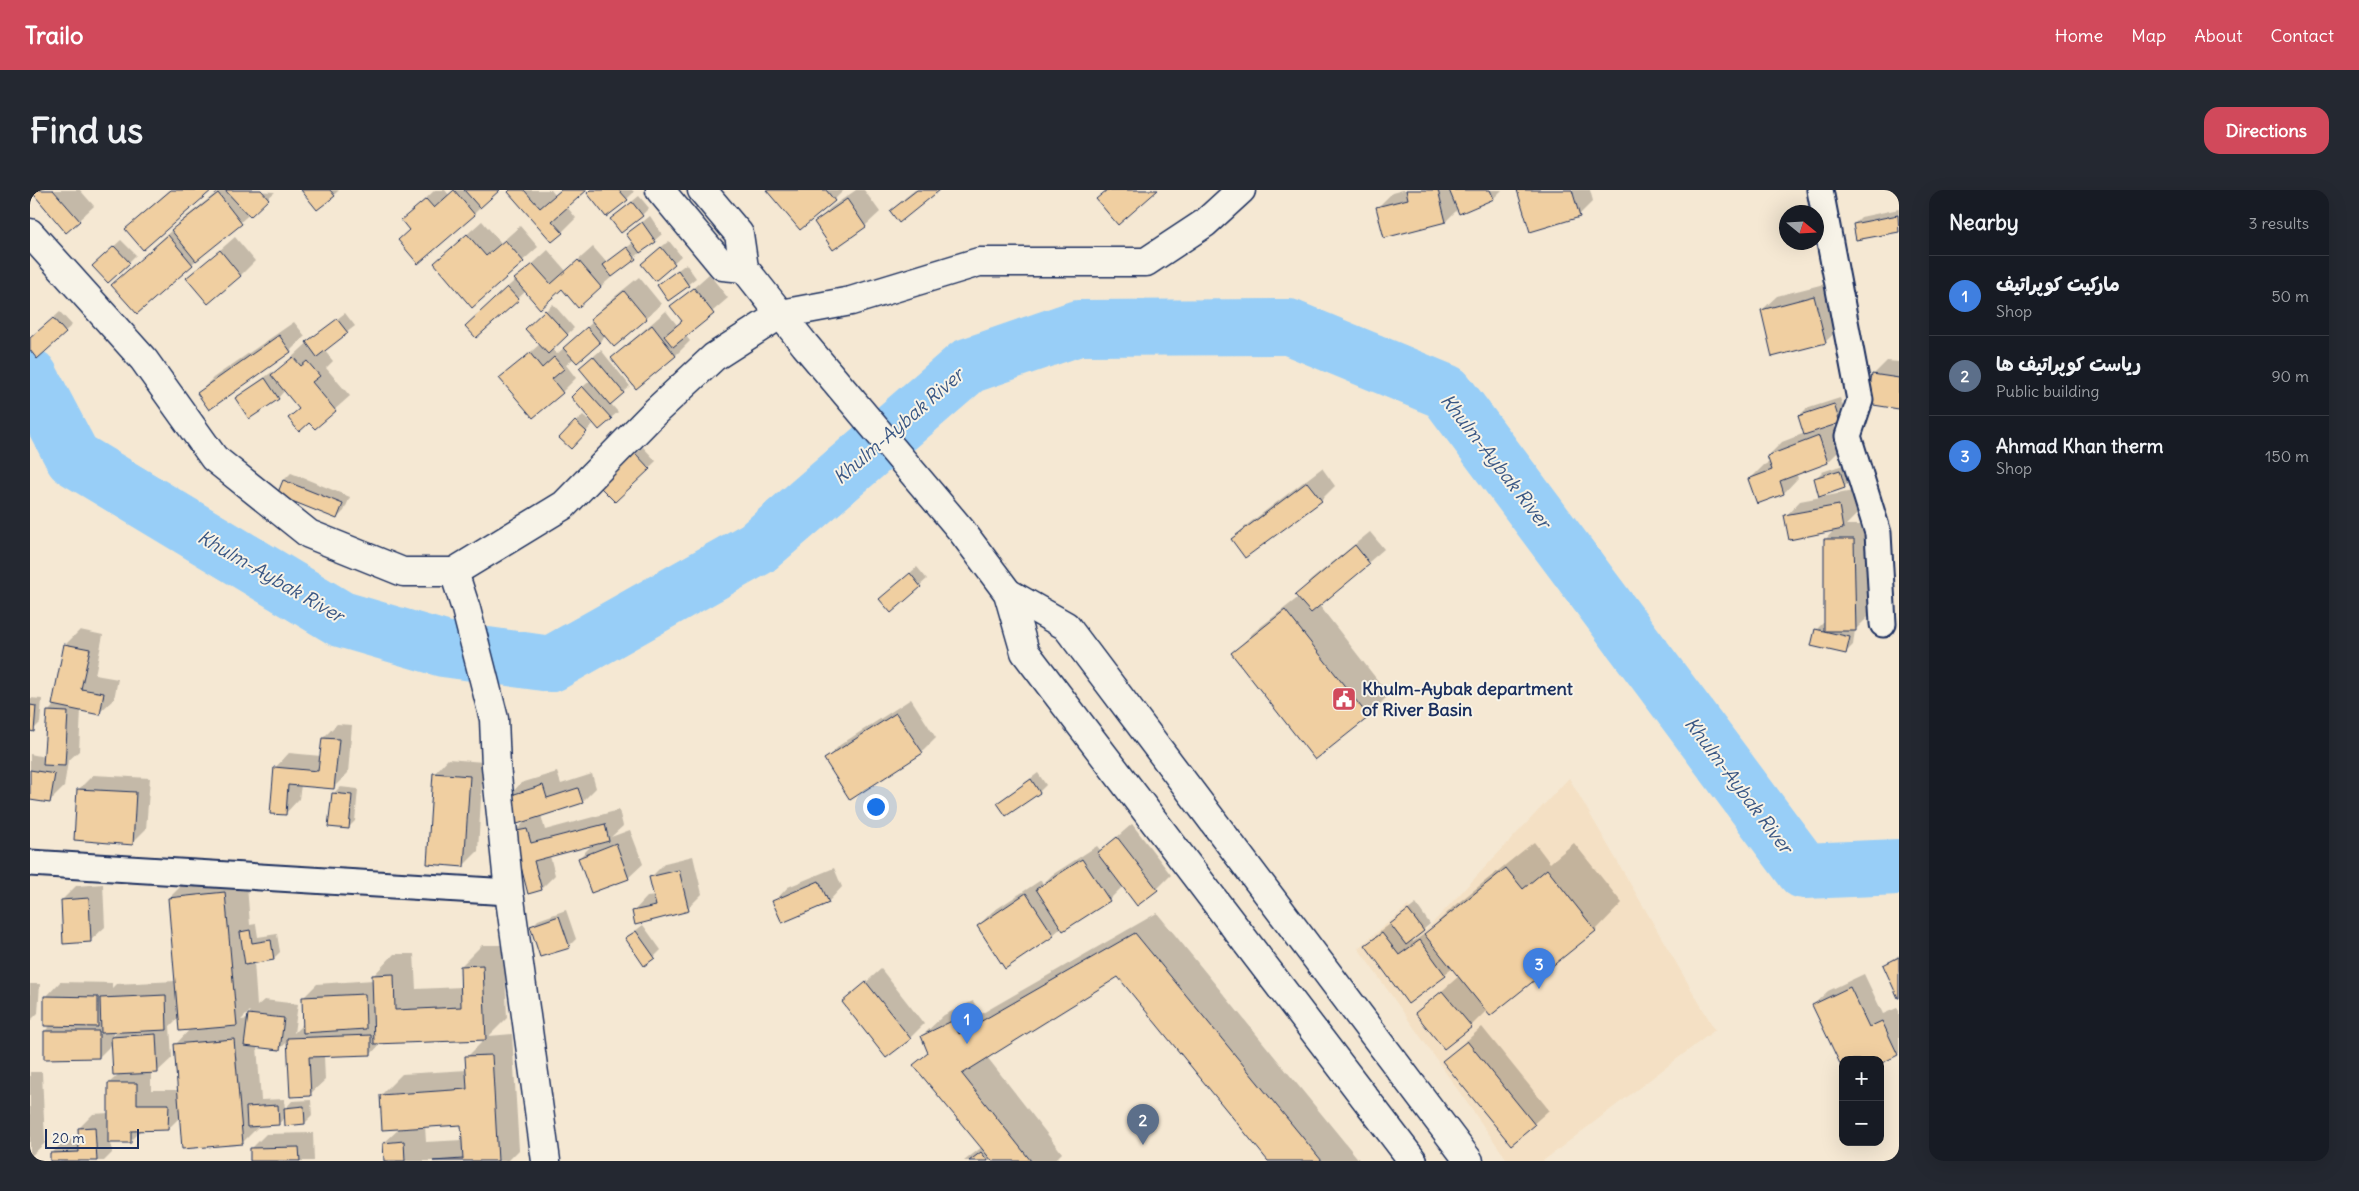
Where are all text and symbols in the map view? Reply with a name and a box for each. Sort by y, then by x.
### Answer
text: Trailo [25,20,83,50]
text: Home [2055,24,2103,47]
text: Map [2131,24,2166,47]
text: About [2194,24,2242,47]
text: Contact [2270,24,2334,47]
button: Directions [2204,107,2329,154]
text: Find us [30,108,143,152]
north arrow [1779,205,1824,250]
text: Nearby [1949,209,2019,236]
text: 3 results [2249,213,2309,233]
text: مارکیت کوپراتیف [1996,272,2120,296]
text: 1 [1962,286,1968,306]
text: 50 m [2271,286,2309,306]
text: Shop [1996,301,2032,321]
text: ریاست کوپراتیف ها [1996,352,2141,376]
water label: Khulm-Aybak River [828,361,970,489]
text: 2 [1961,366,1969,386]
text: 90 m [2271,366,2309,386]
text: Public building [1996,381,2099,401]
water label: Khulm-Aybak River [1436,389,1558,535]
text: Ahmad Khan therm [1996,434,2163,458]
text: 3 [1960,446,1970,466]
text: 150 m [2265,446,2309,466]
text: Shop [1996,458,2032,478]
water label: Khulm-Aybak River [194,524,350,629]
place label: Khulm-Aybak department of River Basin [1362,677,1574,721]
public building icon: Khulm-Aybak department of River Basin [1331,686,1357,712]
water label: Khulm-Aybak River [1680,712,1799,860]
your location [863,794,889,820]
pin: 3 [1523,948,1555,989]
pin: 1 [951,1003,983,1044]
map controls [1839,1056,1884,1146]
button: + [1839,1056,1884,1101]
button: − [1839,1101,1884,1146]
pin: 2 [1127,1104,1159,1145]
scale bar [45,1126,139,1149]
text: 20 m [52,1129,85,1147]

